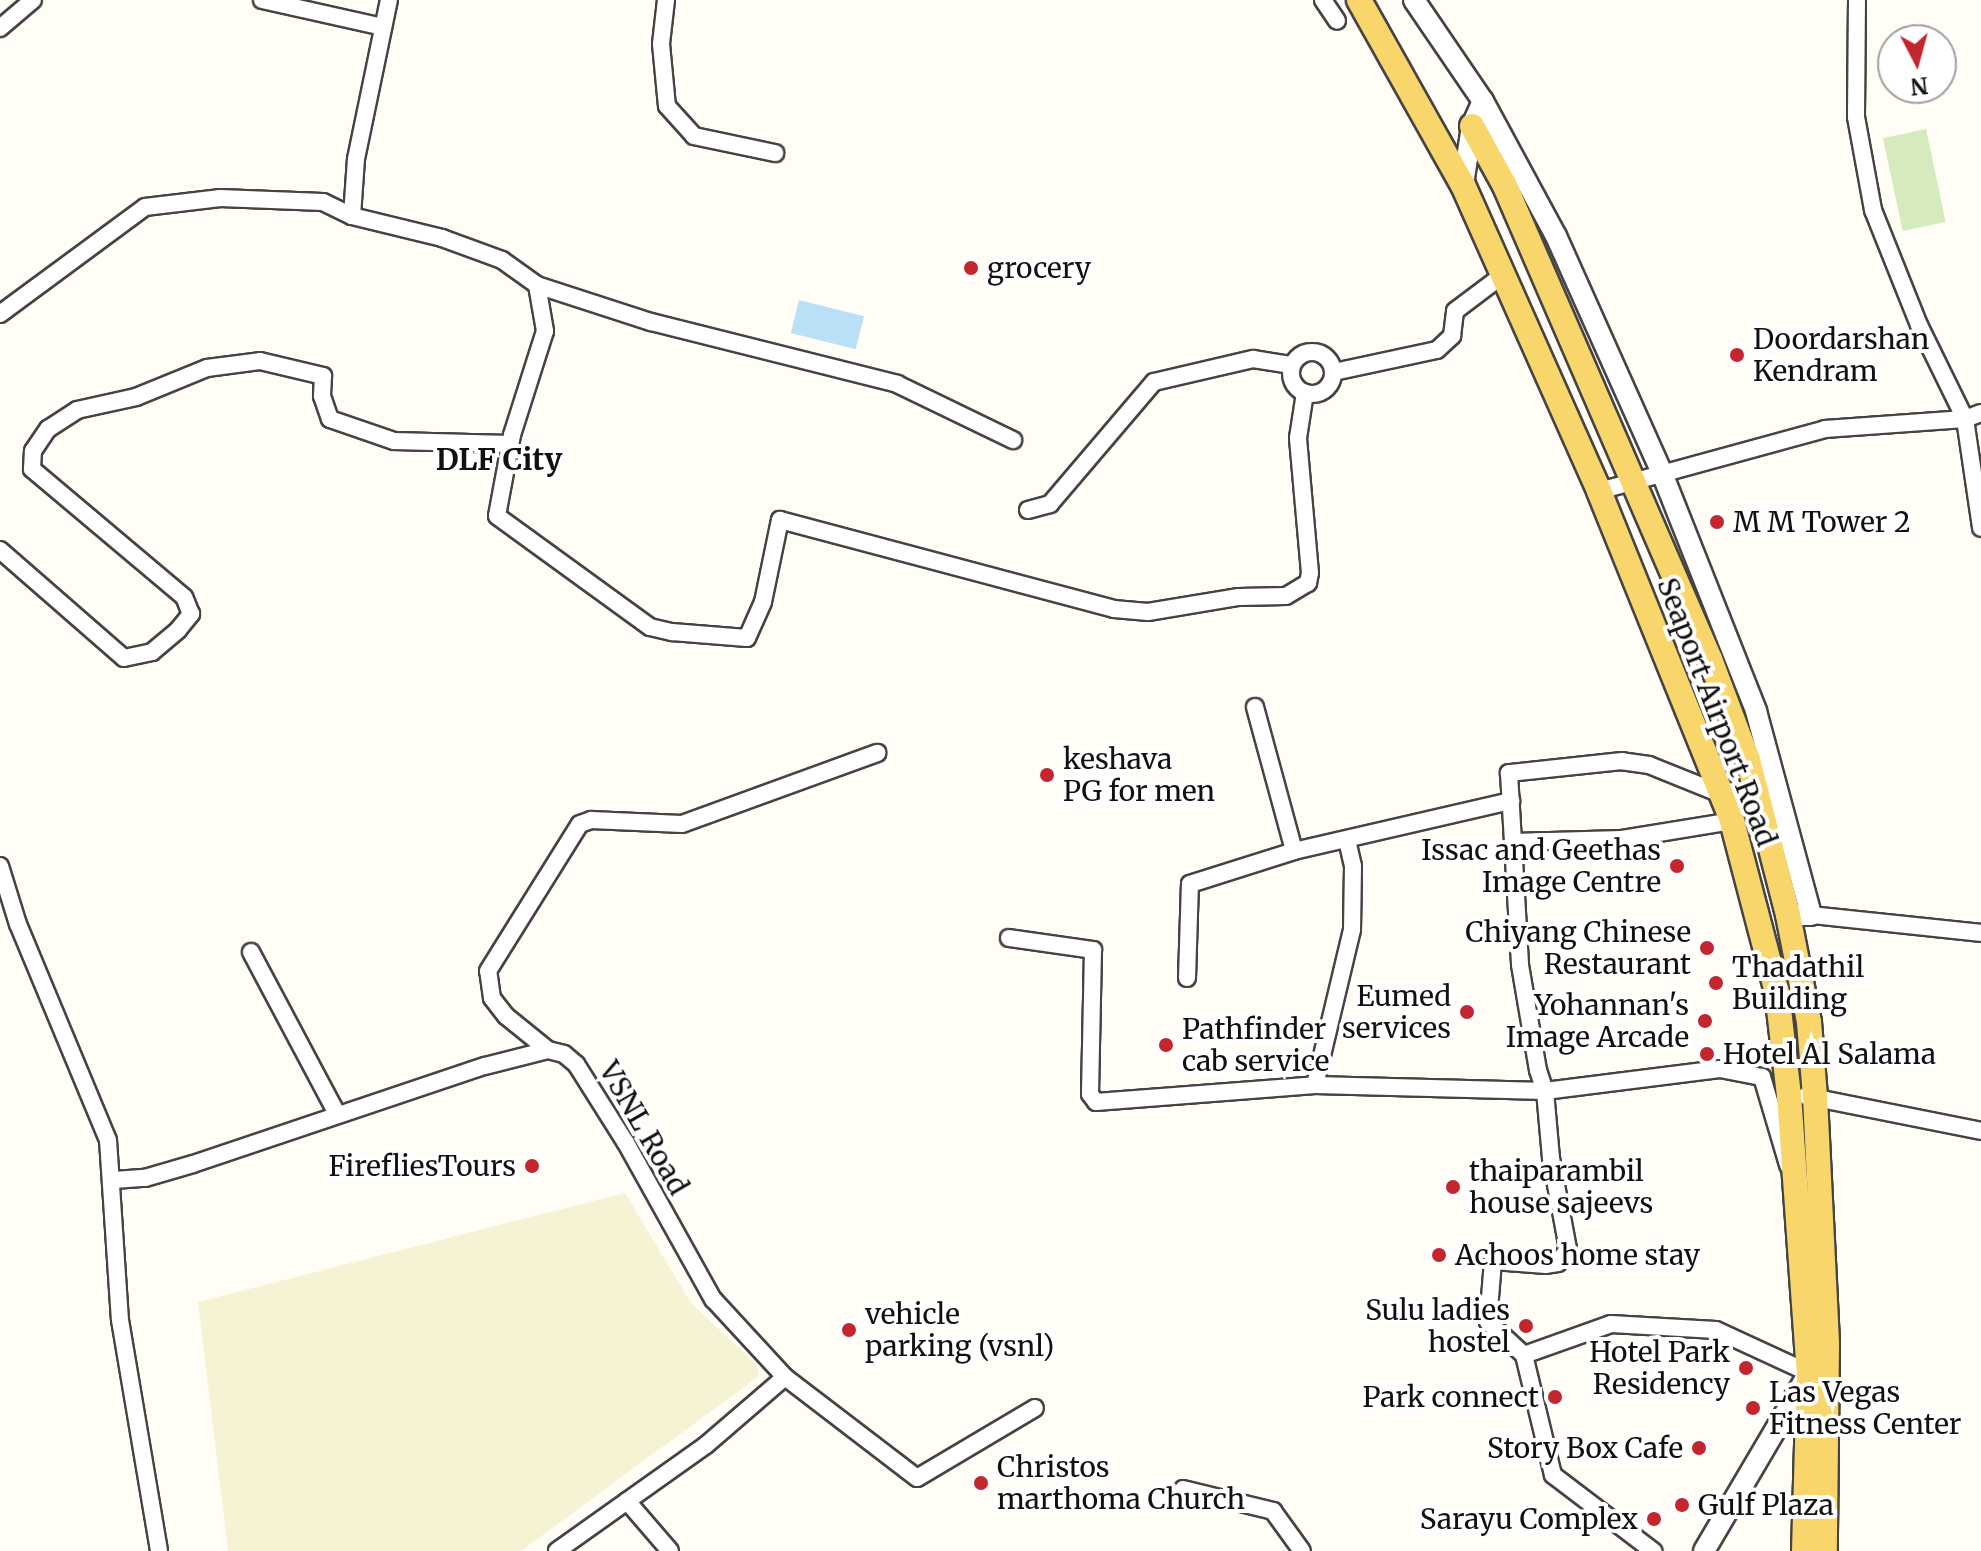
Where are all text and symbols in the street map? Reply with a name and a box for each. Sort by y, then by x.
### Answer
north arrow [1877,24,1957,104]
text: N [1909,71,1929,101]
place label: grocery [987,251,1091,285]
marker: grocery [962,259,980,277]
place label: Doordarshan Kendram [1753,322,1929,388]
marker: Doordarshan Kendram [1728,346,1746,364]
district label: DLF City [436,441,562,477]
place label: M M Tower 2 [1733,505,1911,539]
marker: M M Tower 2 [1708,513,1726,531]
street label: Seaport Airport Road [1650,573,1784,851]
place label: keshava PG for men [1063,742,1215,808]
marker: keshava PG for men [1038,766,1056,784]
place label: Issac and Geethas Image Centre [1421,833,1661,899]
marker: Issac and Geethas Image Centre [1668,857,1686,875]
place label: Chiyang Chinese Restaurant [1465,915,1691,981]
marker: Chiyang Chinese Restaurant [1698,939,1716,957]
place label: Thadathil Building [1732,950,1864,1016]
marker: Thadathil Building [1707,974,1725,992]
place label: Eumed services [1342,979,1451,1045]
place label: Yohannan's Image Arcade [1506,988,1689,1054]
marker: Eumed services [1458,1003,1476,1021]
place label: Pathfinder cab service [1182,1012,1329,1078]
marker: Yohannan's Image Arcade [1696,1012,1714,1030]
marker: Pathfinder cab service [1157,1036,1175,1054]
place label: Hotel Al Salama [1723,1037,1936,1071]
marker: Hotel Al Salama [1698,1045,1716,1063]
street label: VSNL Road [592,1055,696,1201]
place label: FirefliesTours [328,1149,516,1183]
place label: thaiparambil house sajeevs [1469,1154,1653,1220]
marker: FirefliesTours [523,1157,541,1175]
marker: thaiparambil house sajeevs [1444,1178,1462,1196]
place label: Achoos home stay [1455,1238,1700,1272]
marker: Achoos home stay [1430,1246,1448,1264]
place label: Sulu ladies hostel [1365,1293,1510,1359]
place label: vehicle parking (vsnl) [865,1297,1054,1363]
marker: Sulu ladies hostel [1517,1317,1535,1335]
marker: vehicle parking (vsnl) [840,1321,858,1339]
place label: Hotel Park Residency [1589,1335,1730,1401]
marker: Hotel Park Residency [1737,1359,1755,1377]
place label: Las Vegas Fitness Center [1769,1375,1961,1441]
place label: Park connect [1363,1380,1539,1414]
marker: Park connect [1546,1388,1564,1406]
marker: Las Vegas Fitness Center [1744,1399,1762,1417]
place label: Story Box Cafe [1487,1431,1683,1465]
marker: Story Box Cafe [1690,1439,1708,1457]
place label: Christos marthoma Church [997,1450,1245,1516]
marker: Christos marthoma Church [972,1474,990,1492]
place label: Gulf Plaza [1698,1488,1834,1522]
marker: Gulf Plaza [1673,1496,1691,1514]
place label: Sarayu Complex [1420,1502,1638,1536]
marker: Sarayu Complex [1645,1510,1663,1528]

